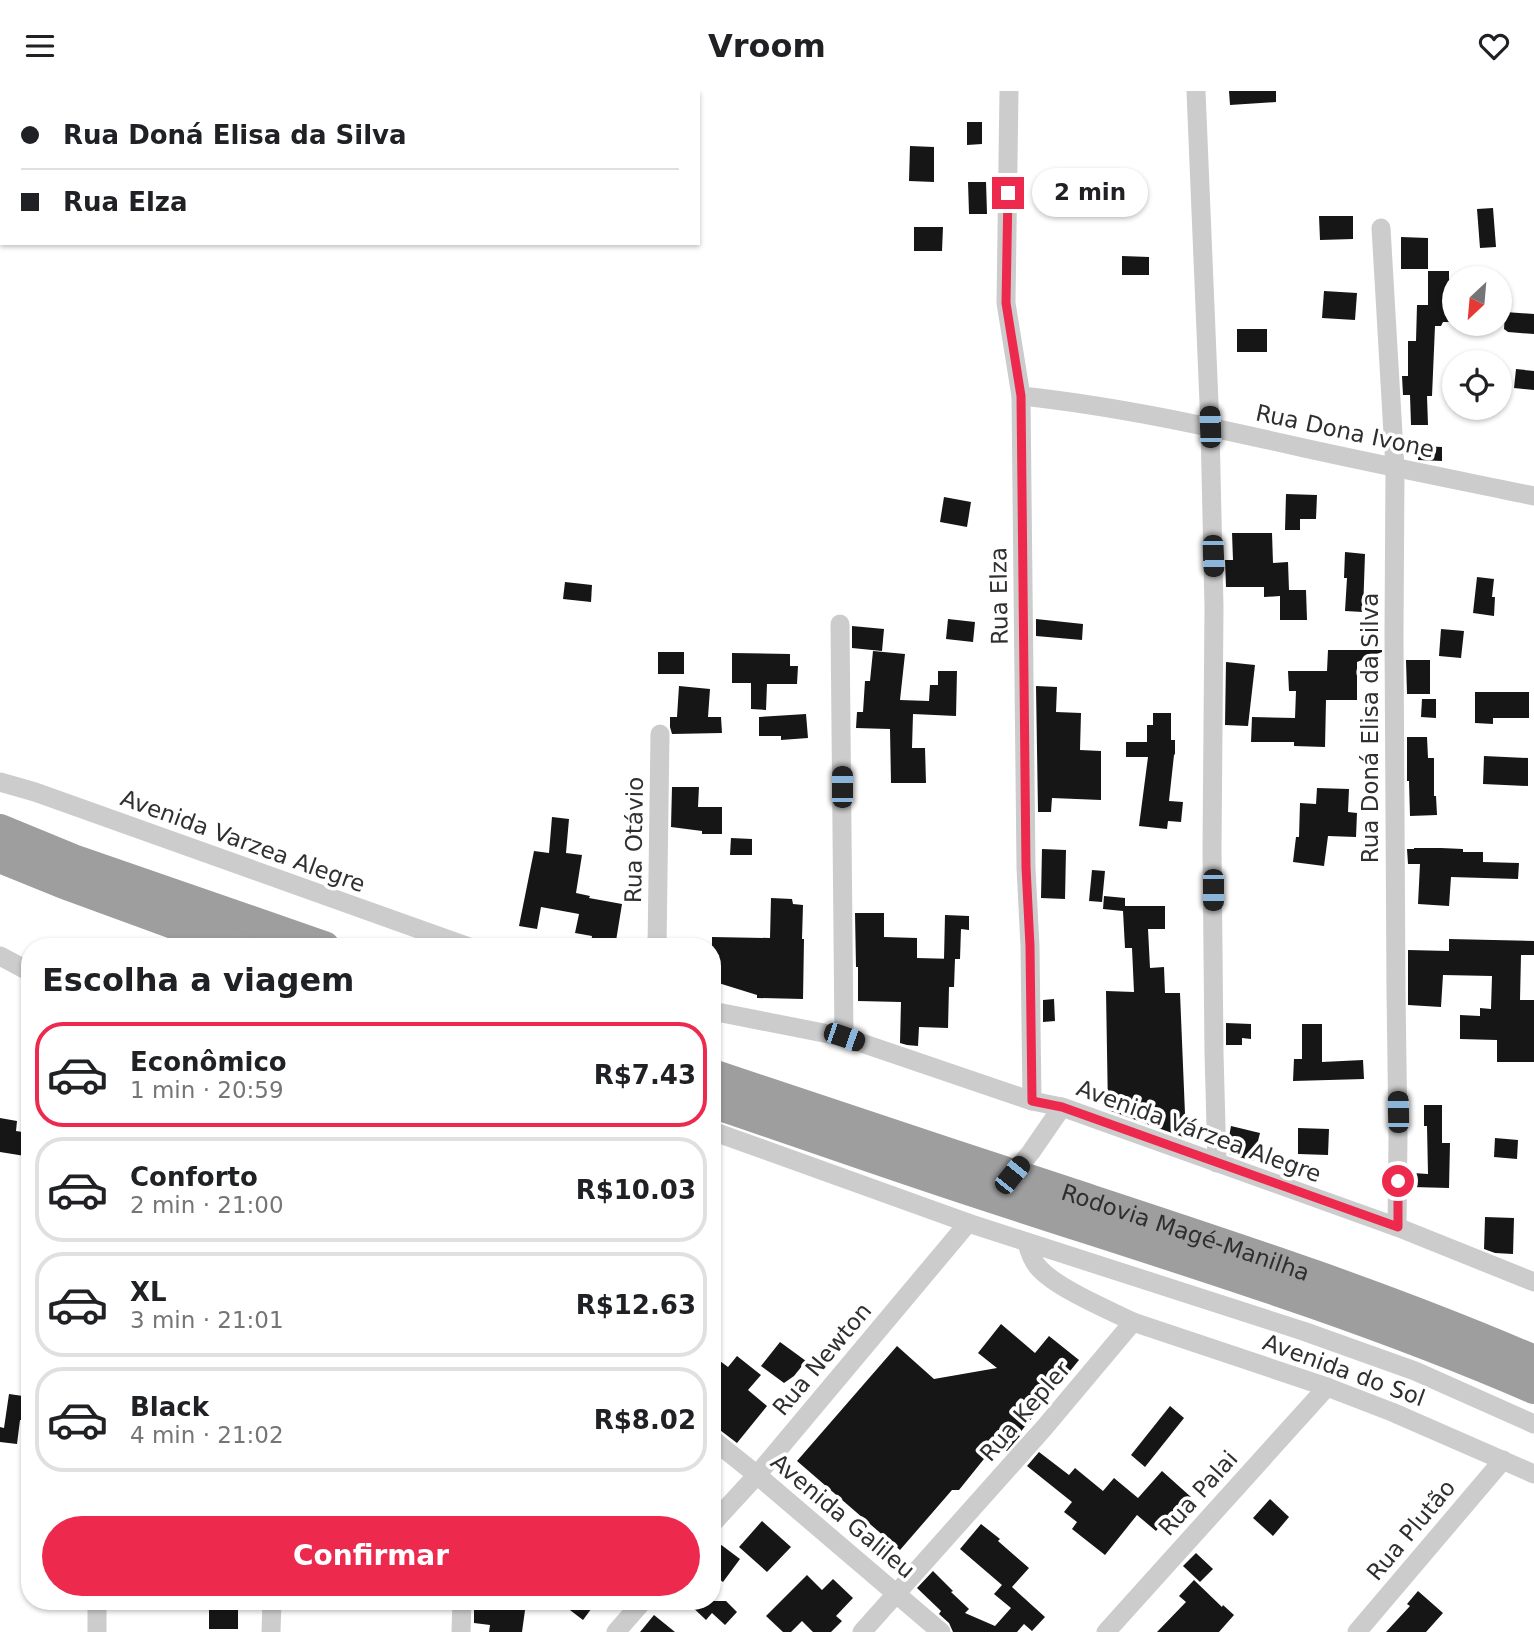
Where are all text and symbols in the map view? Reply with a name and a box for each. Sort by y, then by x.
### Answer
icon: menu [21,27,59,65]
text: Vroom [708,27,826,65]
icon: heart [1475,27,1513,65]
text: Rua Doná Elisa da Silva [63,120,407,150]
callout: 2 min [1032,169,1148,217]
route end [992,177,1024,209]
text: 2 min [1054,179,1126,205]
text: Rua Elza [63,187,187,217]
north arrow [1442,266,1512,336]
map controls [1442,266,1512,420]
button: locate [1442,350,1512,420]
street label: Rua Dona Ivone [1253,399,1437,463]
car [1199,406,1222,448]
car [1202,535,1225,577]
street label: Rua Elza [985,547,1013,645]
street label: Rua Doná Elisa da Silva [1357,593,1383,863]
car [832,766,853,808]
street label: Rua Otávio [620,777,648,903]
street label: Avenida Varzea Alegre [117,785,369,897]
car [1203,869,1224,911]
text: Escolha a viagem [42,961,354,999]
car [821,1020,868,1054]
icon: car [46,1043,109,1106]
text: Econômico [130,1047,287,1077]
text: R$7.43 [594,1060,696,1090]
street label: Avenida Várzea Alegre [1073,1075,1325,1187]
text: 1 min · 20:59 [130,1077,284,1103]
car [1388,1091,1409,1133]
car [991,1152,1034,1198]
icon: car [46,1158,109,1221]
text: Conforto [130,1162,258,1192]
route start [1382,1165,1414,1197]
text: R$10.03 [576,1175,696,1205]
street label: Rodovia Magé-Manilha [1058,1179,1313,1286]
text: 2 min · 21:00 [130,1192,284,1218]
icon: car [46,1273,109,1336]
text: XL [130,1277,167,1307]
text: R$12.63 [576,1290,696,1320]
street label: Rua Newton [767,1297,877,1421]
text: 3 min · 21:01 [130,1307,284,1333]
street label: Avenida do Sol [1260,1329,1428,1411]
street label: Rua Kepler [975,1355,1076,1466]
icon: car [46,1388,109,1451]
text: Black [130,1392,209,1422]
text: R$8.02 [594,1405,696,1435]
text: 4 min · 21:02 [130,1422,284,1448]
street label: Rua Palai [1153,1445,1243,1541]
street label: Avenida Galileu [766,1449,920,1583]
street label: Rua Plutão [1362,1475,1460,1585]
button: Confirmar [42,1516,700,1596]

